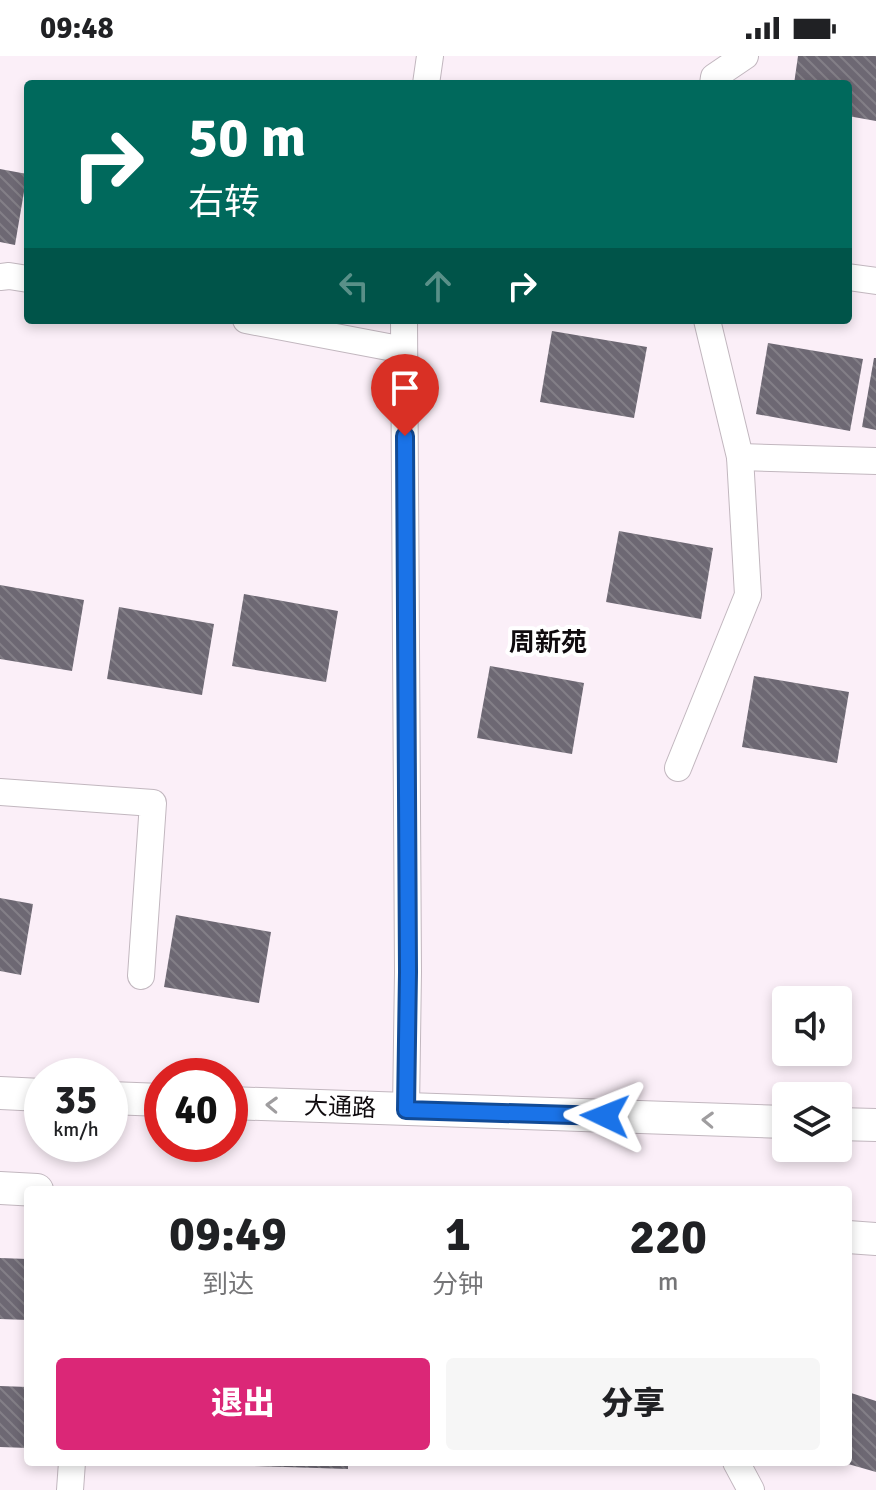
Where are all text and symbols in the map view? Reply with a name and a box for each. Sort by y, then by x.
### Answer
text: 09:48 [40,10,114,47]
text: 50 m [188,103,306,172]
icon: right [56,112,160,216]
text: 右转 [188,180,260,225]
icon: left [332,264,376,308]
icon: ahead [416,264,460,308]
icon: right [500,264,544,308]
pin [371,354,439,436]
icon: arrive [383,366,427,410]
district label: 周新苑 [509,627,587,659]
map controls [772,986,852,1162]
button: sound [772,986,852,1066]
speed limit sign: 40 [144,1058,248,1162]
position arrow [563,1074,647,1158]
text: 35 [54,1075,98,1125]
button: layers [772,1082,852,1162]
street label: 大通路 [303,1091,377,1123]
one-way arrow [265,1096,278,1113]
one-way arrow [701,1111,714,1128]
text: km/h [53,1117,99,1142]
text: 09:49 [169,1205,287,1264]
text: 1 [445,1205,471,1264]
text: 220 [629,1208,707,1267]
text: m [658,1266,678,1298]
text: 到达 [202,1269,254,1301]
text: 分钟 [432,1269,484,1301]
button: 退出 [56,1358,430,1450]
button: 分享 [446,1358,820,1450]

